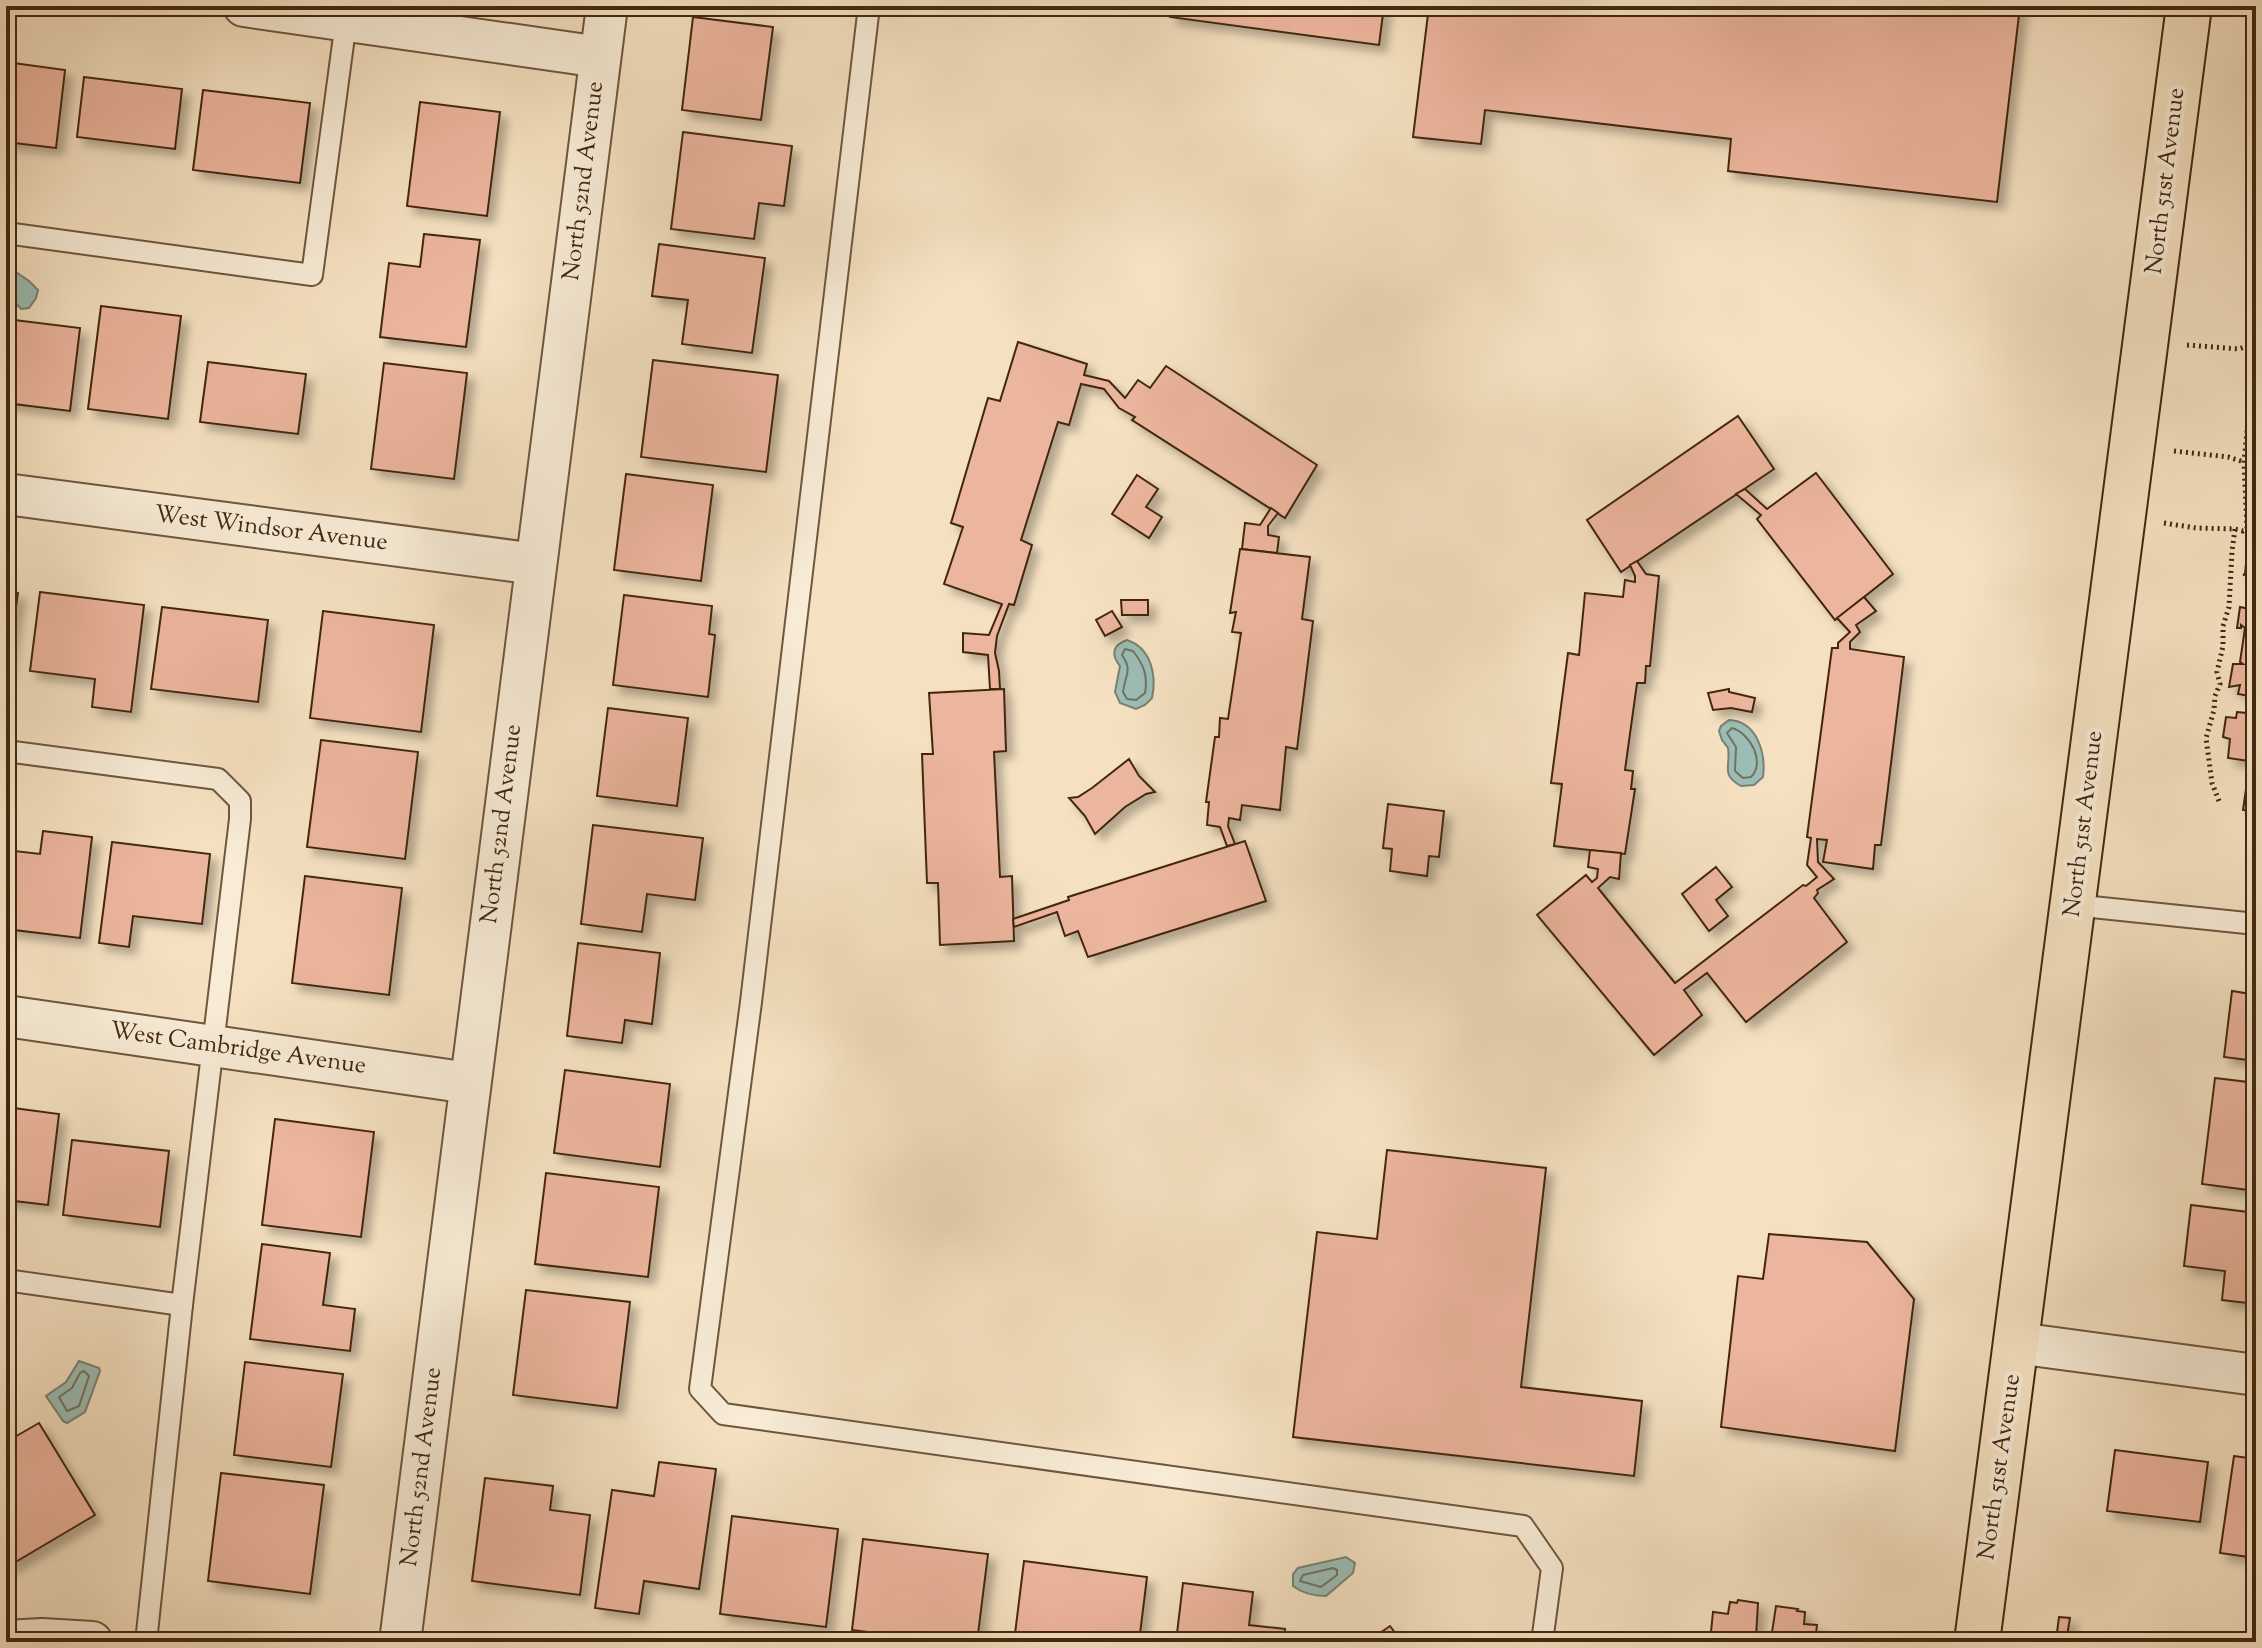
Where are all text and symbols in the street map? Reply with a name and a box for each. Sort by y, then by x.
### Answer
street label: North 52nd Avenue [555,79,613,283]
street label: North 51st Avenue [2138,86,2194,276]
street label: West Windsor Avenue [152,498,390,560]
street label: North 52nd Avenue [473,722,531,926]
street label: North 51st Avenue [2056,729,2112,919]
street label: West Cambridge Avenue [108,1014,368,1084]
street label: North 52nd Avenue [393,1365,451,1569]
street label: North 51st Avenue [1970,1372,2030,1562]

